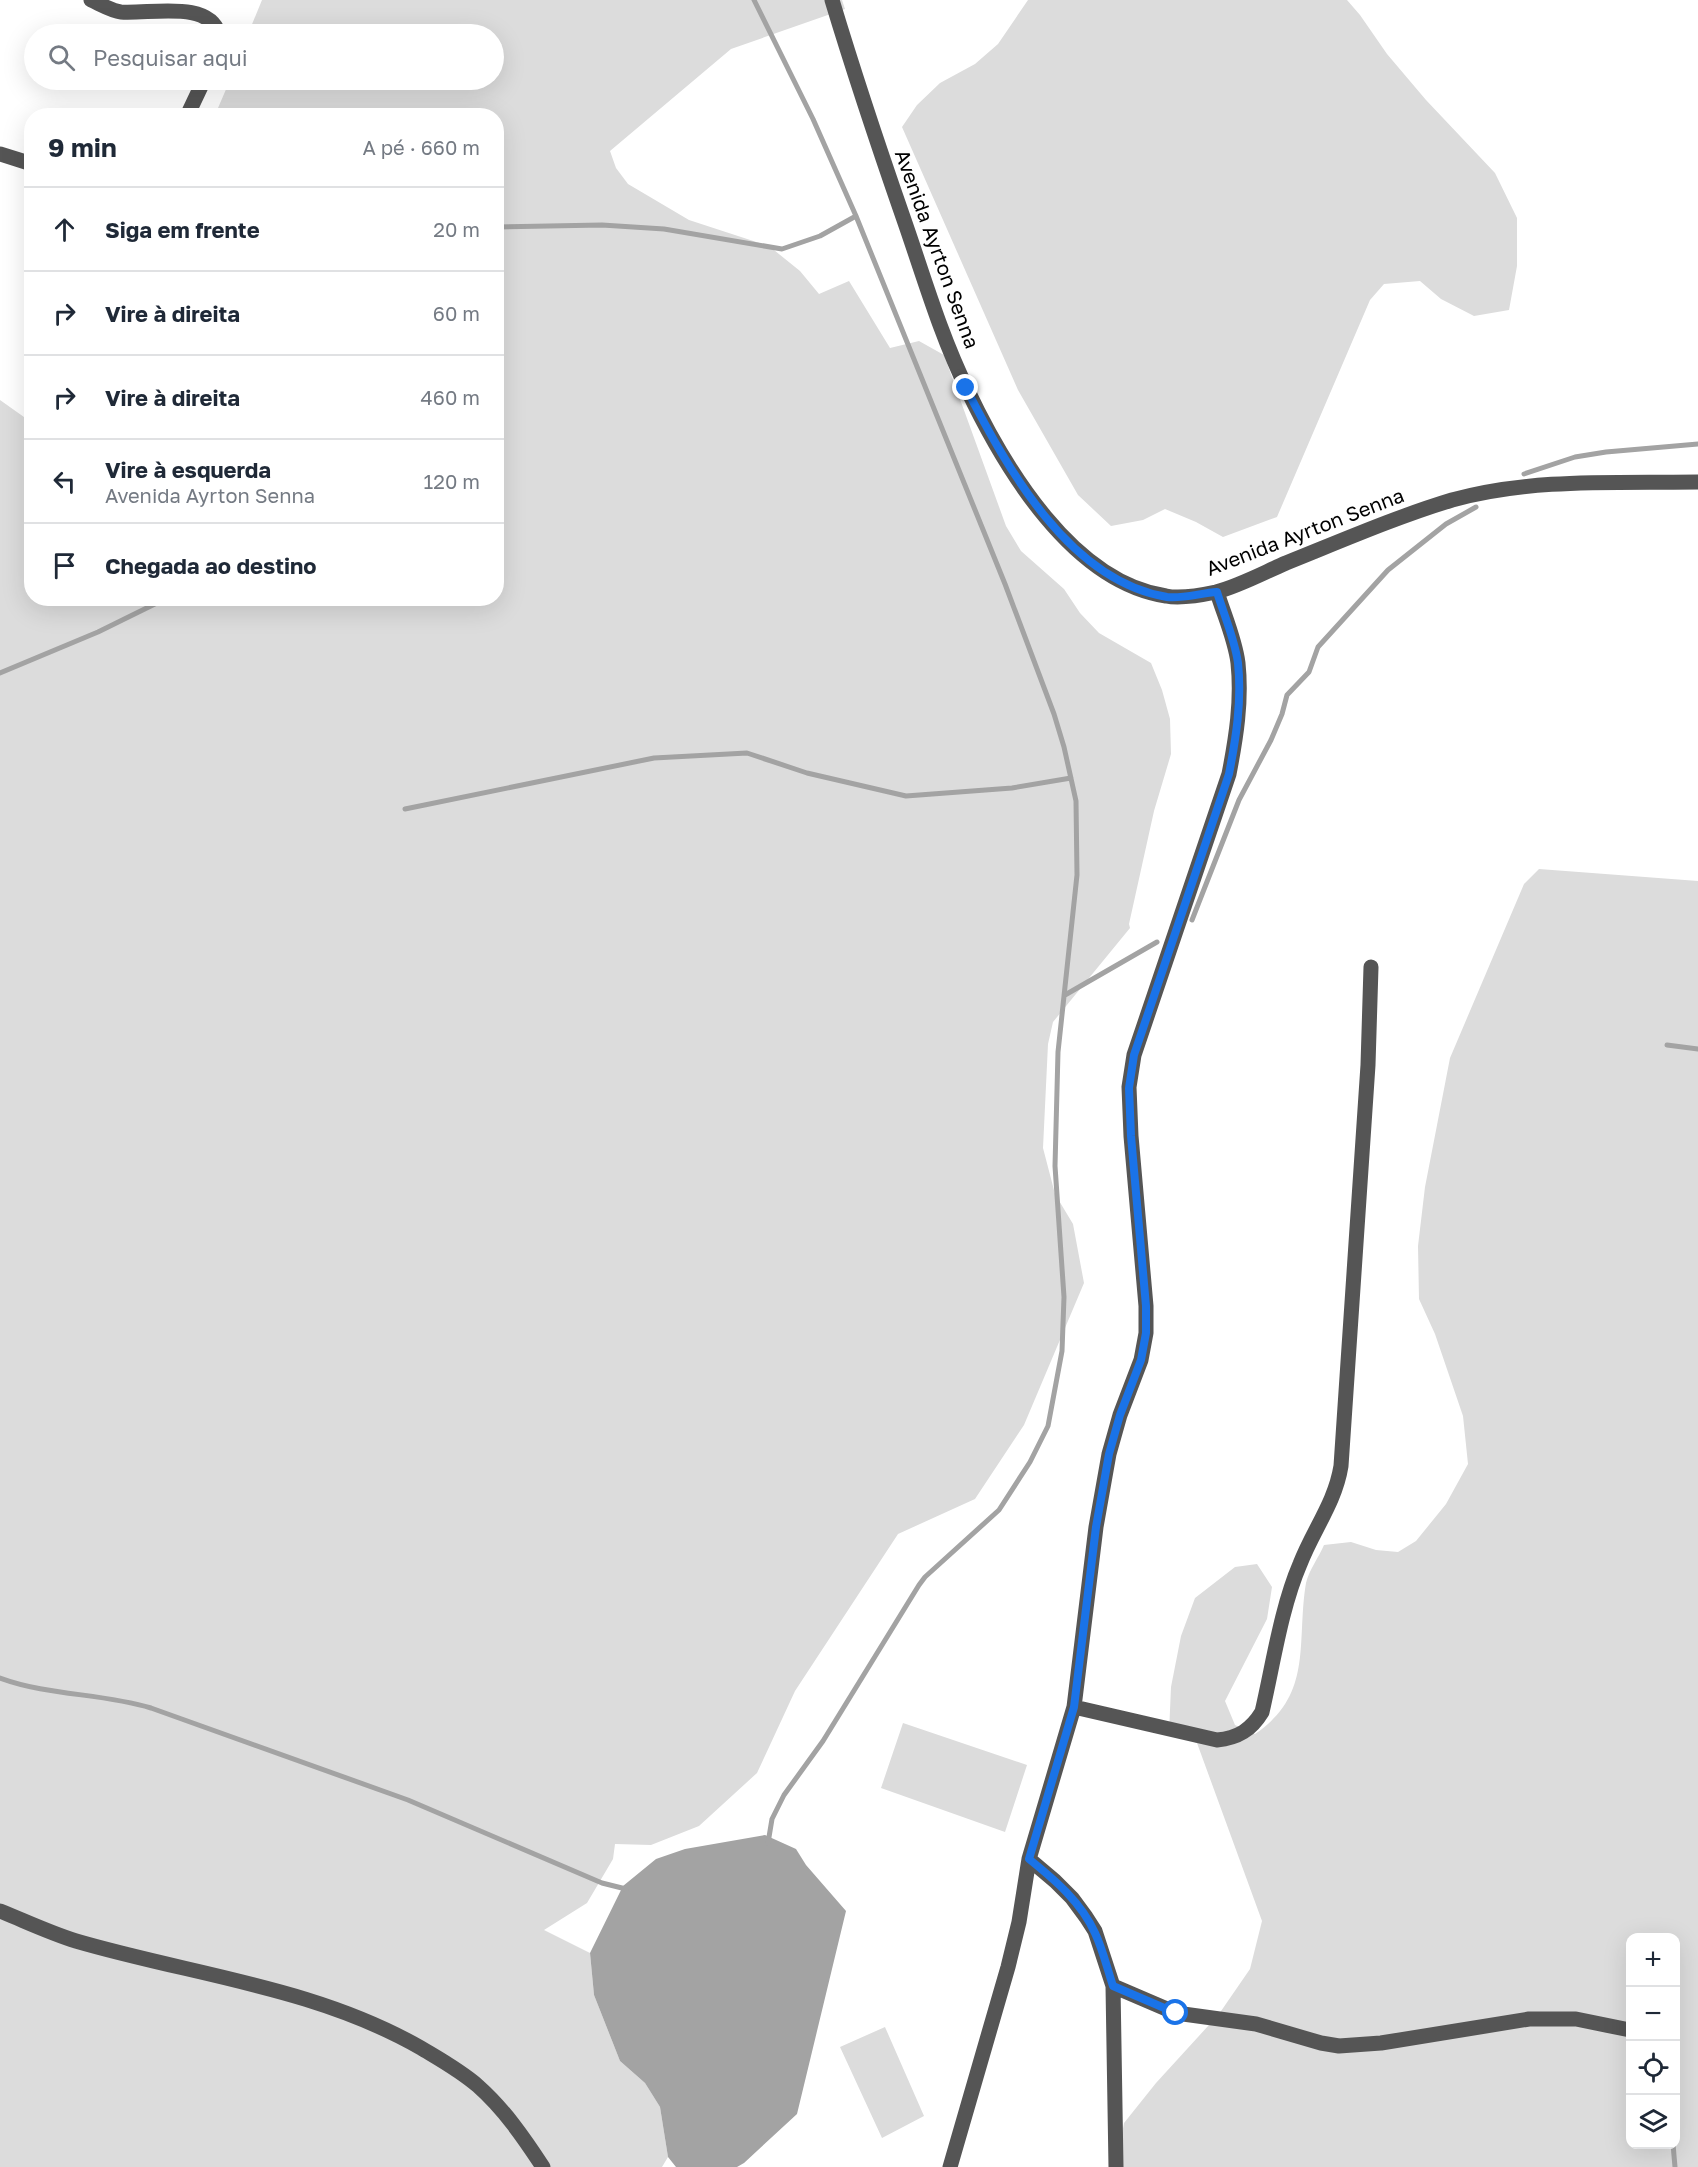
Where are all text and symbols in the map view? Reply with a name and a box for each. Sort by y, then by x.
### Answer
search box [24,24,504,90]
icon: search [45,41,78,74]
text: Pesquisar aqui [93,44,248,71]
text: 9 min [48,132,117,163]
text: A pé · 660 m [362,135,480,159]
street label: Avenida Ayrton Senna [891,146,985,351]
icon: ahead [48,213,81,246]
text: Siga em frente [105,216,260,243]
text: 20 m [433,217,480,241]
icon: right [48,297,81,330]
text: Vire à direita [105,300,240,327]
text: 60 m [433,301,480,325]
route end [952,374,978,400]
icon: right [48,381,81,414]
text: Vire à direita [105,384,240,411]
text: 460 m [421,385,480,409]
text: Vire à esquerda [105,456,271,483]
icon: left [48,465,81,498]
text: 120 m [424,469,480,493]
street label: Avenida Ayrton Senna [1202,482,1407,580]
text: Avenida Ayrton Senna [105,483,315,507]
icon: arrive [48,549,81,582]
text: Chegada ao destino [105,552,317,579]
map controls [1626,1933,1680,2149]
button: + [1626,1933,1680,1987]
button: − [1626,1987,1680,2041]
route start [1162,1999,1188,2025]
button: locate [1626,2041,1680,2095]
button: layers [1626,2095,1680,2149]

